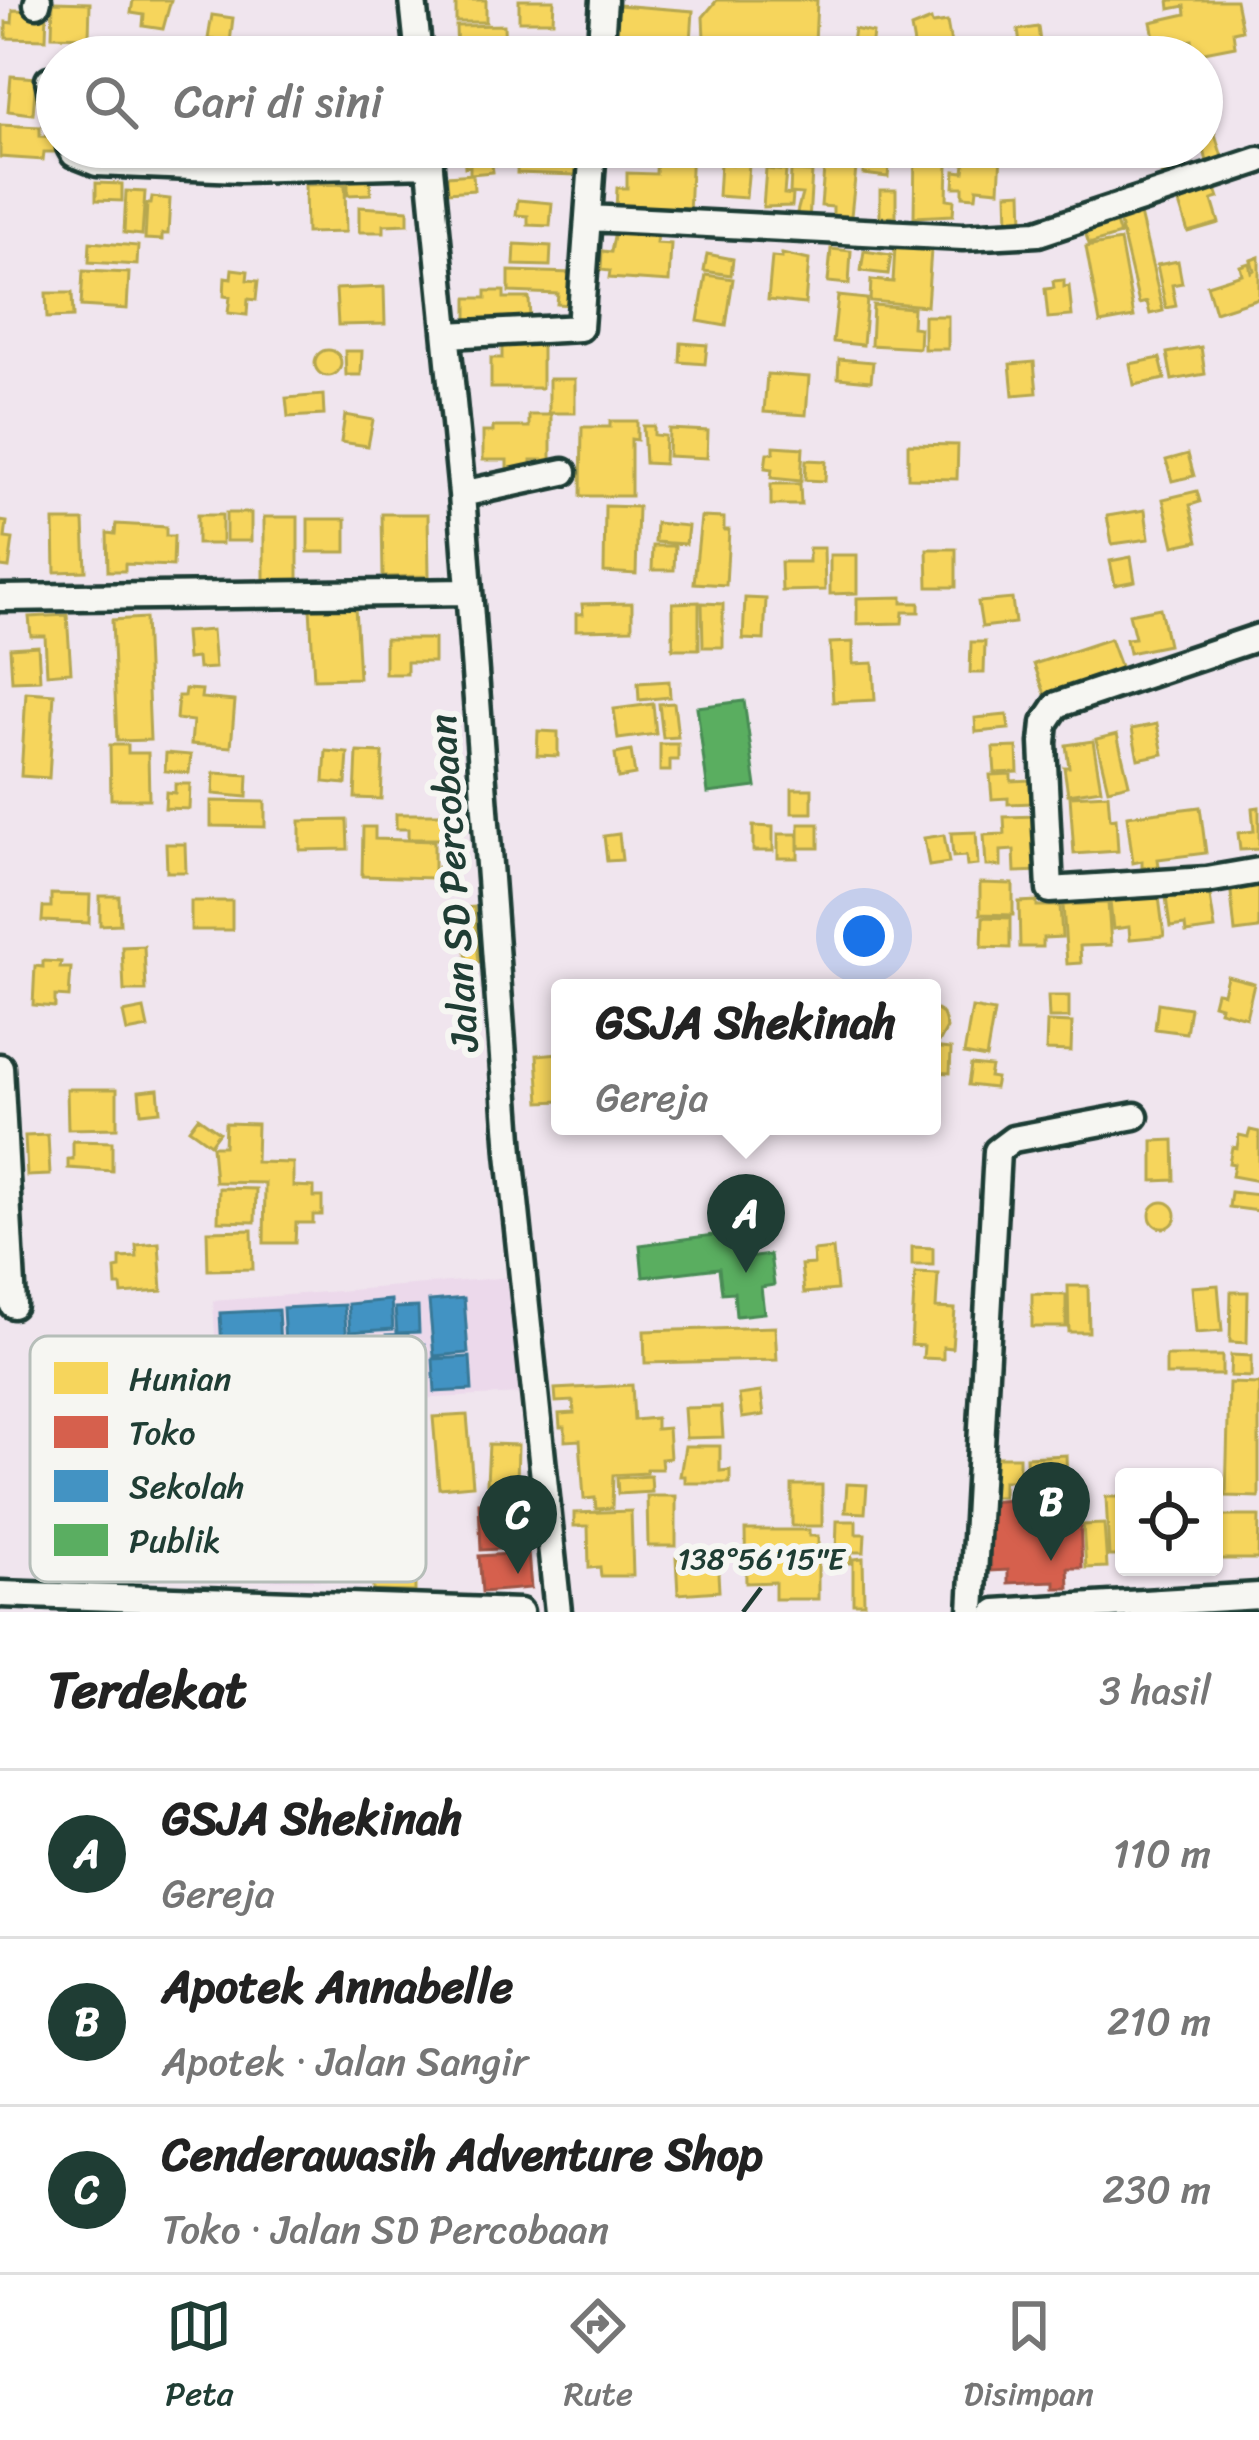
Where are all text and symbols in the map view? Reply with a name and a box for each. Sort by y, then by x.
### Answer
search box [36,36,1223,168]
text: Cari di sini [174,62,383,142]
icon: search [78,69,144,135]
street label: Jalan SD Percobaan [407,712,499,1056]
your location [834,906,894,966]
popup [551,979,941,1135]
text: GSJA Shekinah [596,983,896,1063]
text: Gereja [596,1063,708,1132]
pin: A [707,1174,785,1273]
legend [30,1336,426,1582]
text: Hunian [129,1350,232,1408]
text: Toko [129,1404,195,1462]
text: Sekolah [129,1458,244,1516]
pin: B [1012,1462,1090,1561]
map controls [1115,1468,1223,1576]
button: locate [1115,1468,1223,1576]
pin: C [479,1475,557,1574]
text: Publik [129,1512,221,1570]
text: 138°56'15"E [677,1532,847,1586]
text: Terdekat [48,1645,247,1735]
text: 3 hasil [1100,1656,1211,1725]
text: GSJA Shekinah [162,1779,463,1859]
text: A [74,1819,100,1888]
text: 110 m [1113,1819,1211,1888]
text: Gereja [162,1859,275,1928]
text: Apotek Annabelle [162,1947,513,2027]
text: B [75,1987,99,2056]
text: 210 m [1107,1987,1211,2056]
text: Apotek · Jalan Sangir [162,2027,528,2096]
text: Cenderawasih Adventure Shop [162,2115,763,2195]
text: C [75,2155,99,2224]
text: 230 m [1102,2155,1211,2224]
text: Toko · Jalan SD Percobaan [162,2195,609,2264]
tab: Peta [165,2293,233,2423]
tab: Rute [564,2293,633,2423]
tab: Disimpan [963,2293,1094,2423]

